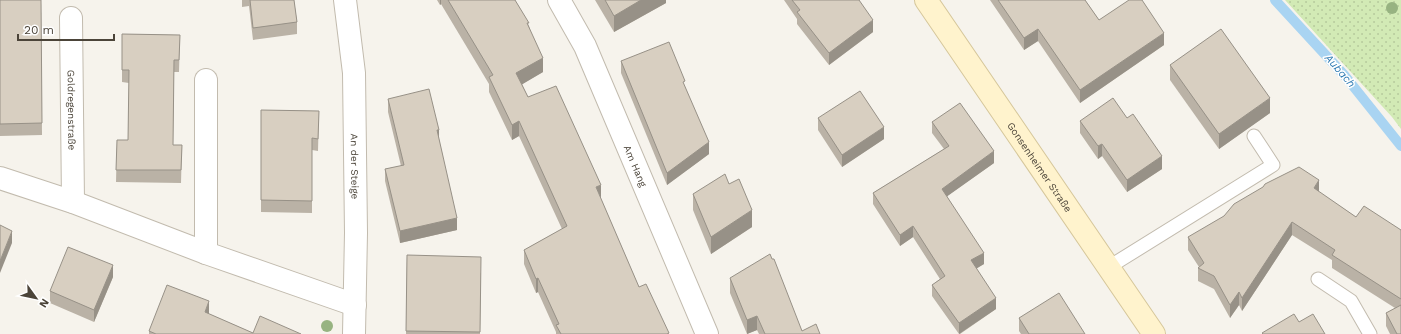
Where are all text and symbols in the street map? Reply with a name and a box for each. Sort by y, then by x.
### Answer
scale bar [18,16,114,42]
text: 20 m [24,23,54,37]
water label: Aubach [1321,51,1358,90]
street label: Goldregenstraße [66,70,78,151]
street label: Gonsenheimer Straße [1005,120,1074,214]
street label: An der Steige [349,133,361,200]
street label: Am Hang [622,143,650,189]
north arrow [16,278,56,318]
text: N [36,296,52,310]

